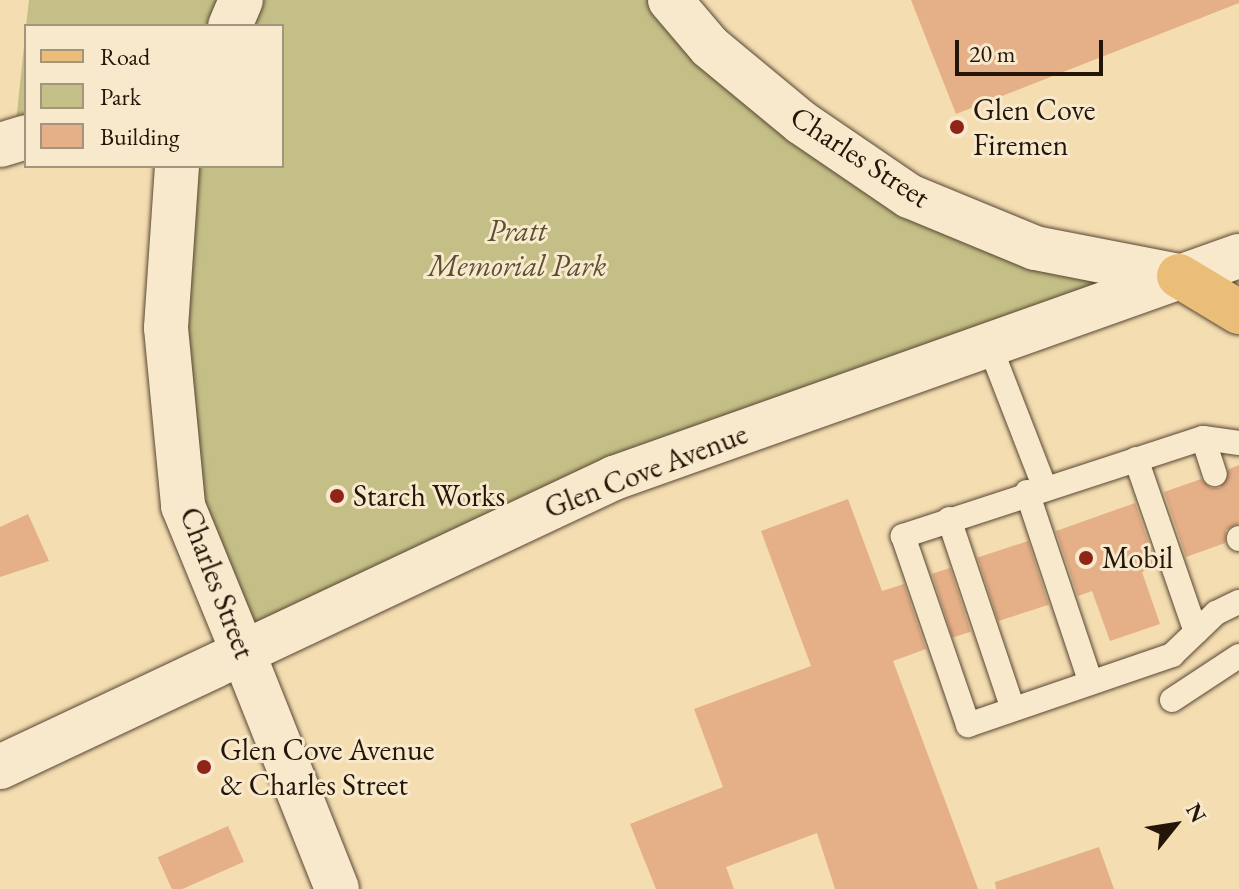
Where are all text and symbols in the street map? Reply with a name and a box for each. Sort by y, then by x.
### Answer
legend [24,24,284,168]
scale bar [959,24,1107,74]
text: 20 m [969,38,1016,69]
text: Road [100,41,150,72]
text: Park [100,81,141,112]
place label: Glen Cove Firemen [973,92,1095,162]
street label: Charles Street [783,99,937,215]
marker: Glen Cove Firemen [948,118,966,136]
text: Building [100,121,180,152]
park label: Pratt Memorial Park [428,213,606,284]
street label: Glen Cove Avenue [539,416,753,526]
place label: Starch Works [353,478,505,514]
marker: Starch Works [328,487,346,505]
street label: Charles Street [172,502,262,664]
place label: Mobil [1102,540,1173,576]
marker: Mobil [1077,549,1095,567]
place label: Glen Cove Avenue & Charles Street [220,732,434,802]
marker: Glen Cove Avenue & Charles Street [195,758,213,776]
north arrow [1135,785,1215,865]
text: N [1179,798,1213,828]

